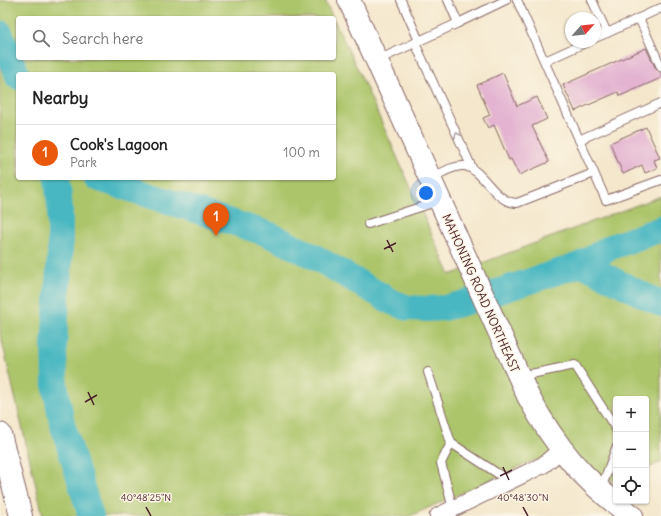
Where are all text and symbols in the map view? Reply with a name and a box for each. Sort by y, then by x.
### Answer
north arrow [565,12,601,48]
search box [16,16,336,60]
icon: search [30,27,52,49]
text: Search here [62,29,143,48]
text: Nearby [32,87,88,109]
one-way arrow [454,131,462,139]
text: Cook's Lagoon [70,135,168,154]
text: 1 [42,144,48,161]
text: 100 m [283,144,320,161]
text: Park [70,154,97,171]
your location [416,183,436,203]
pin: 1 [203,203,229,236]
street label: MAHONING ROAD NORTHEAST [439,211,523,375]
map controls [613,396,649,504]
button: + [613,396,649,432]
button: − [613,432,649,468]
button: locate [613,468,649,504]
text: 40°48'25"N [121,491,171,504]
text: 40°48'30"N [497,491,549,504]

